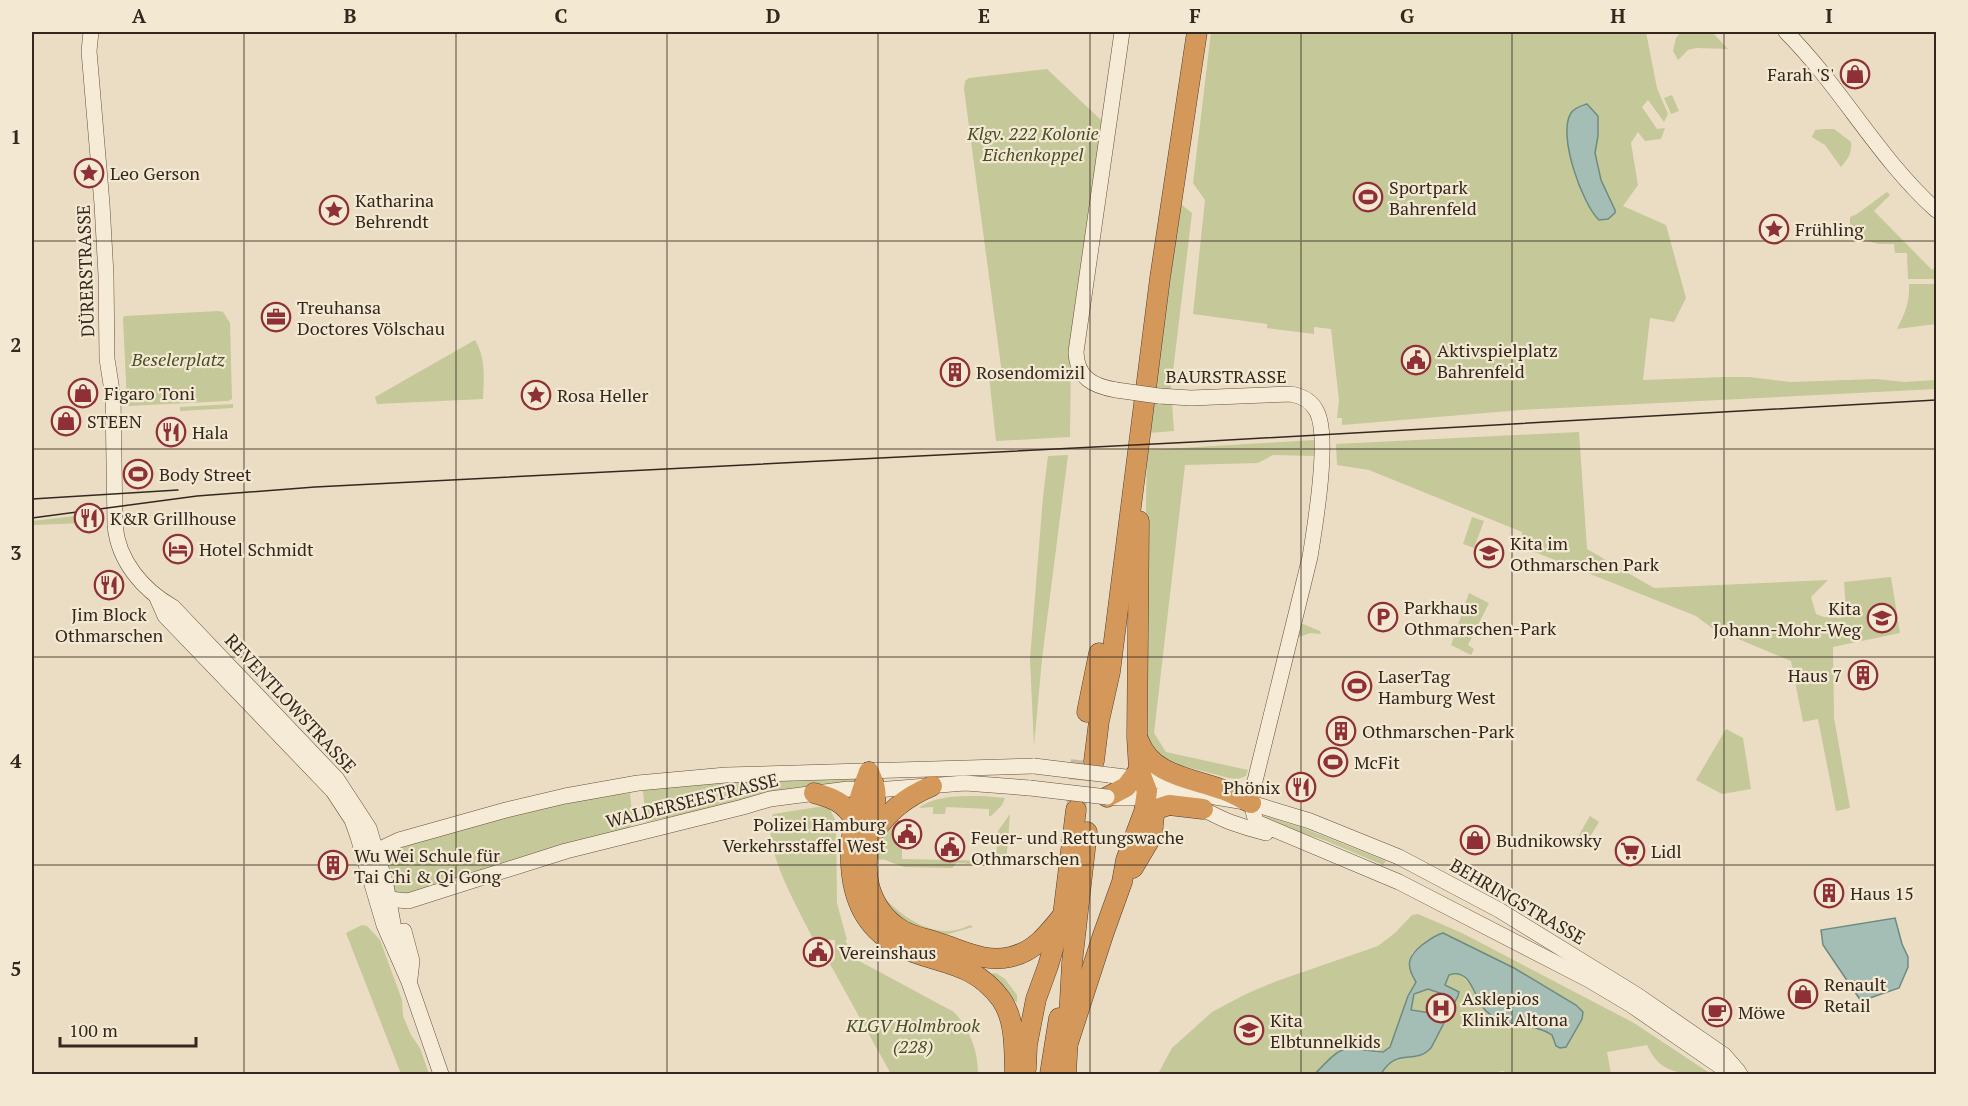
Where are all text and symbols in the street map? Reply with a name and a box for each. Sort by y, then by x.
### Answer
text: A [132,2,147,29]
text: B [344,2,357,29]
text: C [554,2,568,29]
text: D [766,2,780,29]
text: E [978,2,990,29]
text: F [1189,2,1201,29]
text: G [1400,2,1414,29]
text: H [1610,2,1626,29]
text: I [1825,2,1833,29]
shop icon: Farah 'S' [1839,58,1871,90]
place label: Farah 'S' [1767,62,1834,86]
park label: Klgv. 222 Kolonie Eichenkoppel [966,121,1099,166]
text: 1 [10,123,22,150]
place icon: Leo Gerson [73,157,105,189]
place label: Leo Gerson [110,161,200,185]
place label: Sportpark Bahrenfeld [1389,175,1477,220]
sports icon: Sportpark Bahrenfeld [1352,181,1384,213]
place label: Katharina Behrendt [355,188,434,233]
place icon: Katharina Behrendt [318,194,350,226]
street label: DÜRERSTRASSE [71,204,99,338]
place icon: Frühling [1758,213,1790,245]
place label: Frühling [1795,217,1864,241]
place label: Treuhansa Doctores Völschau [297,295,445,340]
office icon: Treuhansa Doctores Völschau [260,301,292,333]
text: 2 [10,331,22,358]
place label: Aktivspielplatz Bahrenfeld [1437,338,1558,383]
public building icon: Aktivspielplatz Bahrenfeld [1400,344,1432,376]
park label: Beselerplatz [130,347,226,371]
building icon: Rosendomizil [939,356,971,388]
place label: Rosendomizil [976,360,1085,384]
street label: BAURSTRASSE [1165,364,1287,388]
shop icon: Figaro Toni [67,377,99,409]
place icon: Rosa Heller [520,379,552,411]
place label: Figaro Toni [104,381,195,405]
place label: Rosa Heller [557,383,648,407]
shop icon: STEEN [50,405,82,437]
place label: STEEN [87,409,142,433]
restaurant icon: Hala [155,416,187,448]
place label: Hala [192,420,229,444]
sports icon: Body Street [122,458,154,490]
place label: Body Street [159,462,252,486]
restaurant icon: K&R Grillhouse [73,502,105,534]
place label: K&R Grillhouse [110,506,236,530]
place label: Kita im Othmarschen Park [1510,531,1660,576]
hotel icon: Hotel Schmidt [162,533,194,565]
place label: Hotel Schmidt [199,537,314,561]
school or university icon: Kita im Othmarschen Park [1473,537,1505,569]
text: 3 [10,539,22,566]
restaurant icon: Jim Block Othmarschen [93,569,125,601]
place label: Parkhaus Othmarschen-Park [1404,595,1557,640]
place label: Kita Johann-Mohr-Weg [1713,596,1862,641]
parking icon: Parkhaus Othmarschen-Park [1367,601,1399,633]
place label: Jim Block Othmarschen [55,602,164,647]
school or university icon: Kita Johann-Mohr-Weg [1866,602,1898,634]
street label: REVENTLOWSTRASSE [220,628,362,778]
building icon: Haus 7 [1847,659,1879,691]
place label: Haus 7 [1788,663,1842,687]
place label: LaserTag Hamburg West [1378,664,1496,709]
sports icon: LaserTag Hamburg West [1341,670,1373,702]
building icon: Othmarschen-Park [1325,715,1357,747]
place label: Othmarschen-Park [1362,719,1515,743]
sports icon: McFit [1317,746,1349,778]
text: 4 [10,747,22,774]
place label: McFit [1354,750,1400,774]
street label: WALDERSEESTRASSE [603,767,781,833]
restaurant icon: Phönix [1285,771,1317,803]
place label: Phönix [1223,775,1281,799]
place label: Polizei Hamburg Verkehrsstaffel West [722,812,887,857]
public building icon: Polizei Hamburg Verkehrsstaffel West [891,818,923,850]
shop icon: Budnikowsky [1459,824,1491,856]
place label: Feuer- und Rettungswache Othmarschen [971,825,1184,870]
place label: Budnikowsky [1496,828,1602,852]
public building icon: Feuer- und Rettungswache Othmarschen [934,831,966,863]
supermarket icon: Lidl [1614,835,1646,867]
place label: Lidl [1651,839,1682,863]
place label: Wu Wei Schule für Tai Chi & Qi Gong [354,843,502,888]
building icon: Wu Wei Schule für Tai Chi & Qi Gong [317,849,349,881]
street label: BEHRINGSTRASSE [1446,853,1590,949]
building icon: Haus 15 [1813,877,1845,909]
place label: Haus 15 [1850,881,1914,905]
public building icon: Vereinshaus [802,936,834,968]
place label: Vereinshaus [839,940,936,964]
text: 5 [10,955,22,982]
place label: Renault Retail [1824,972,1887,1017]
shop icon: Renault Retail [1787,978,1819,1010]
place label: Asklepios Klinik Altona [1462,986,1568,1031]
hospital icon: Asklepios Klinik Altona [1425,992,1457,1024]
cafe icon: Möwe [1701,996,1733,1028]
place label: Möwe [1738,1000,1785,1024]
place label: Kita Elbtunnelkids [1270,1008,1381,1053]
scale bar [60,1010,196,1048]
park label: KLGV Holmbrook (228) [845,1013,980,1058]
school or university icon: Kita Elbtunnelkids [1233,1014,1265,1046]
text: 100 m [69,1018,118,1042]

